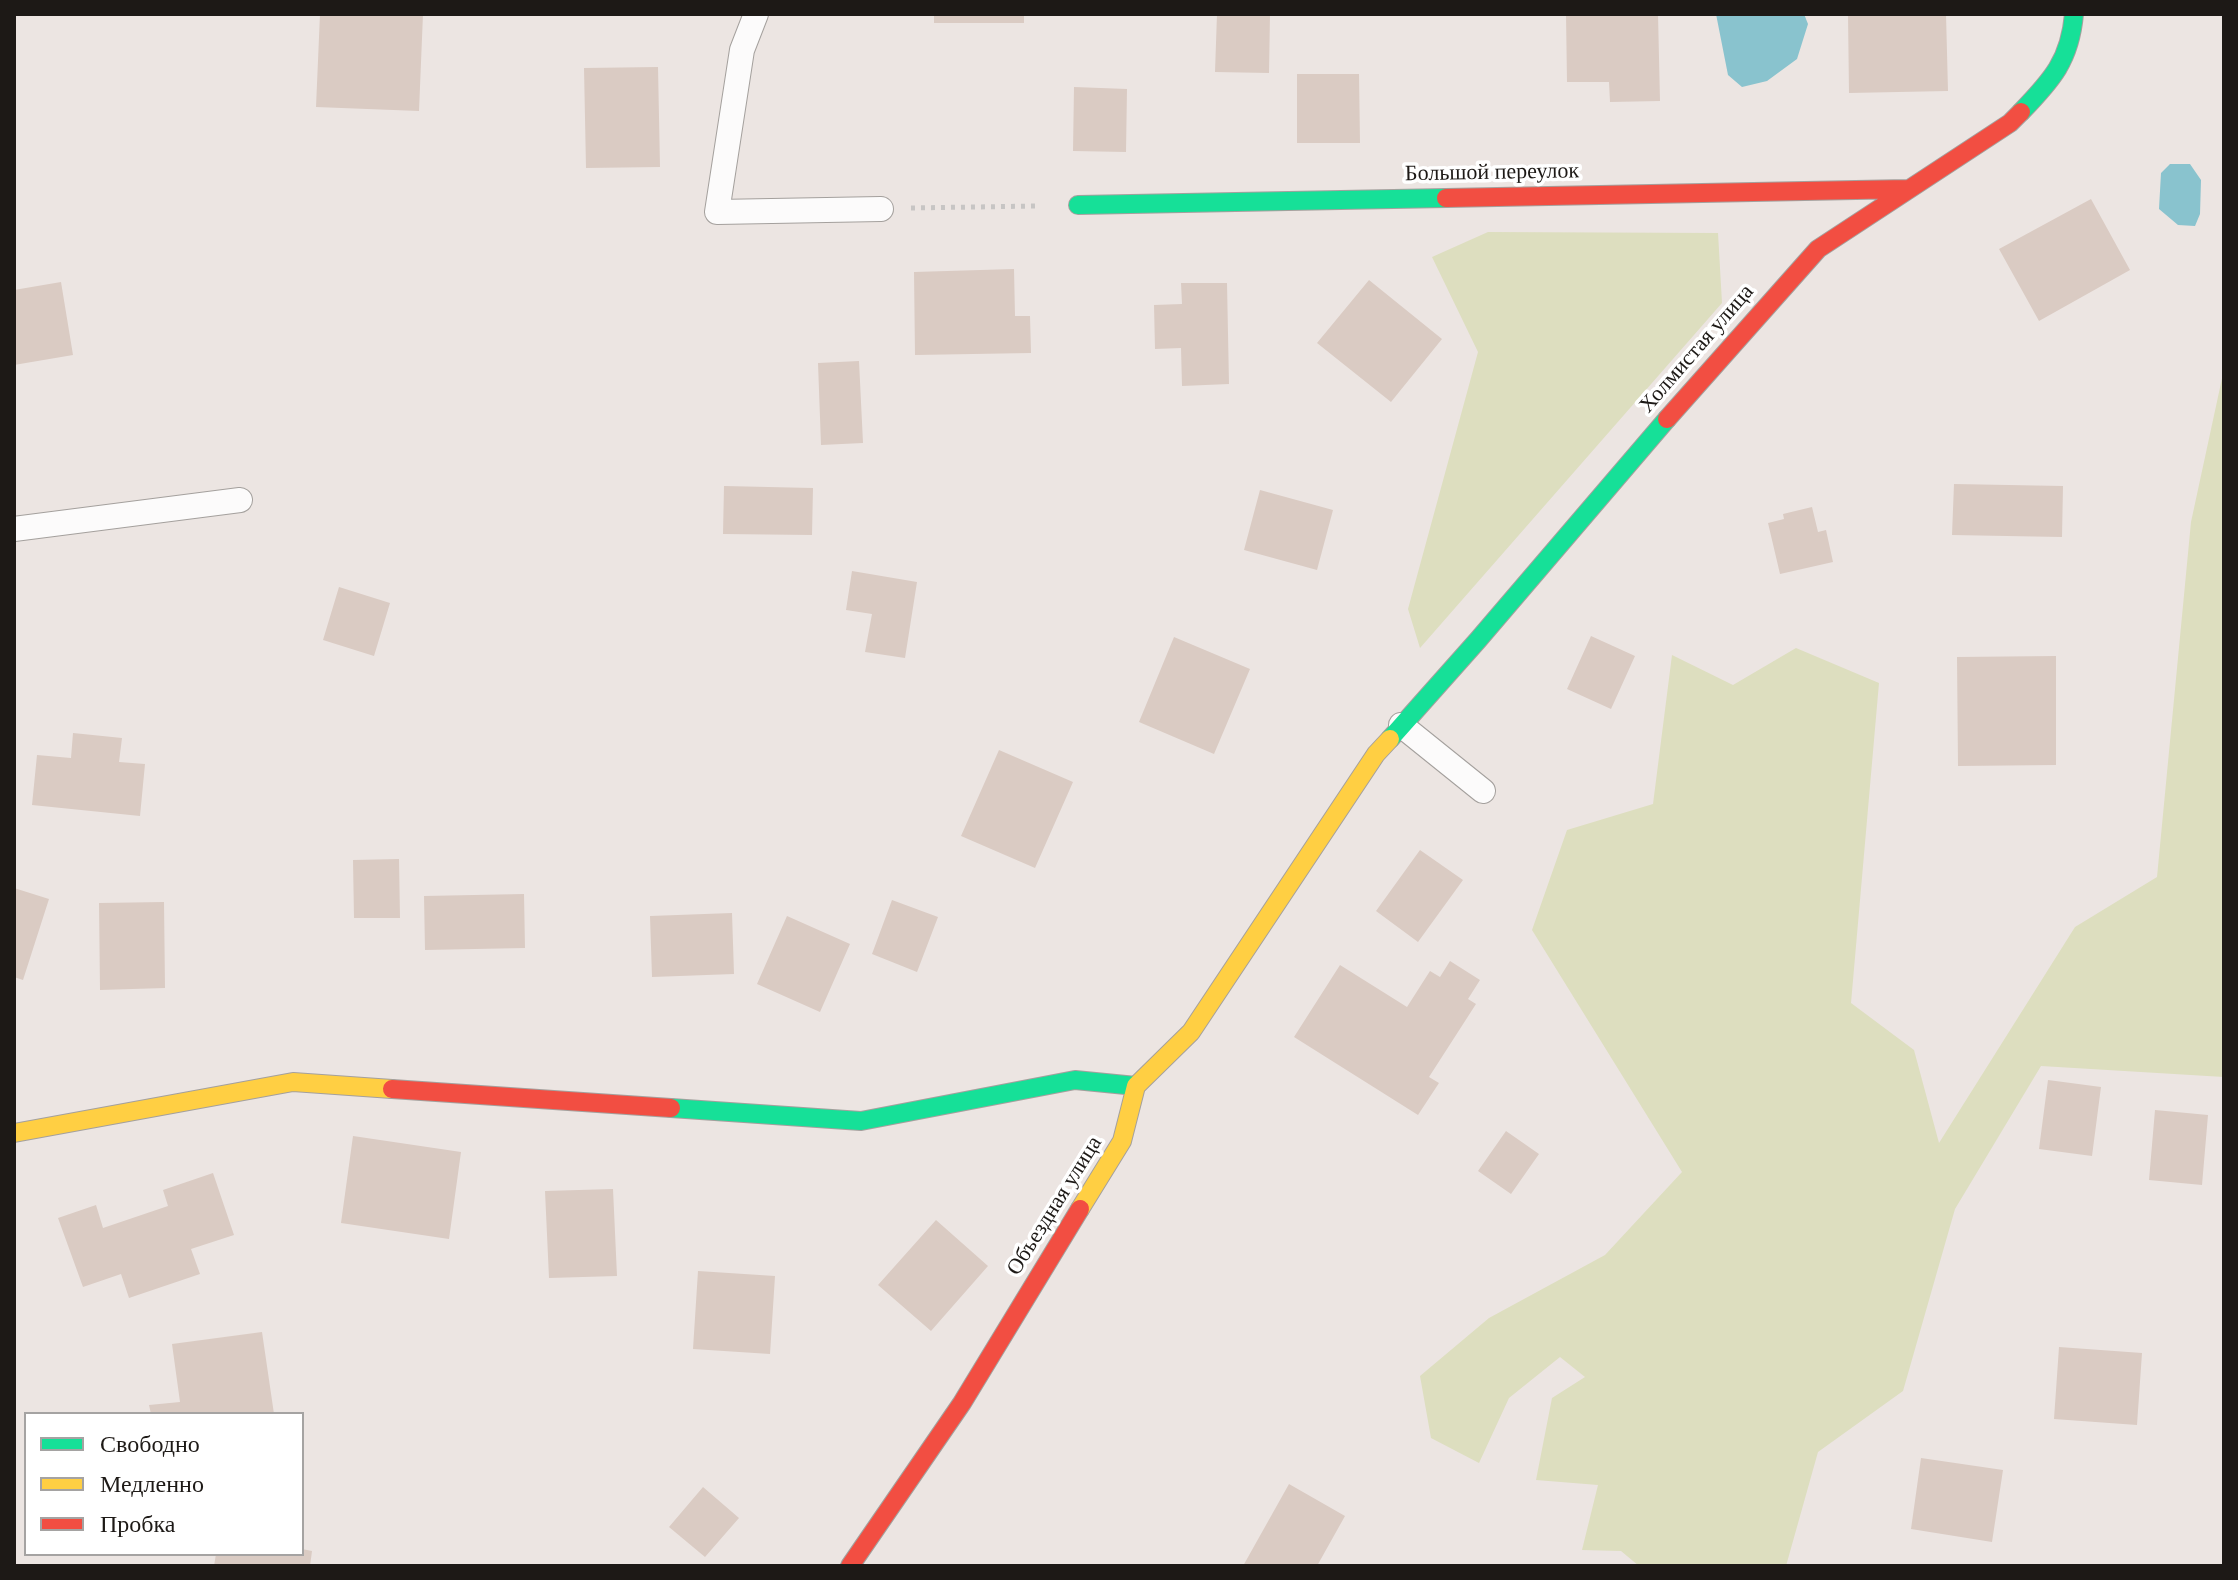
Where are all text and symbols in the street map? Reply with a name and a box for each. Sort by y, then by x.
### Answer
street label: Большой переулок [1405,158,1579,188]
street label: Холмистая улица [1634,279,1760,419]
street label: Объездная улица [1002,1132,1108,1280]
legend [24,1412,304,1556]
text: Свободно [100,1431,200,1457]
text: Медленно [100,1471,204,1497]
text: Пробка [100,1511,176,1537]

